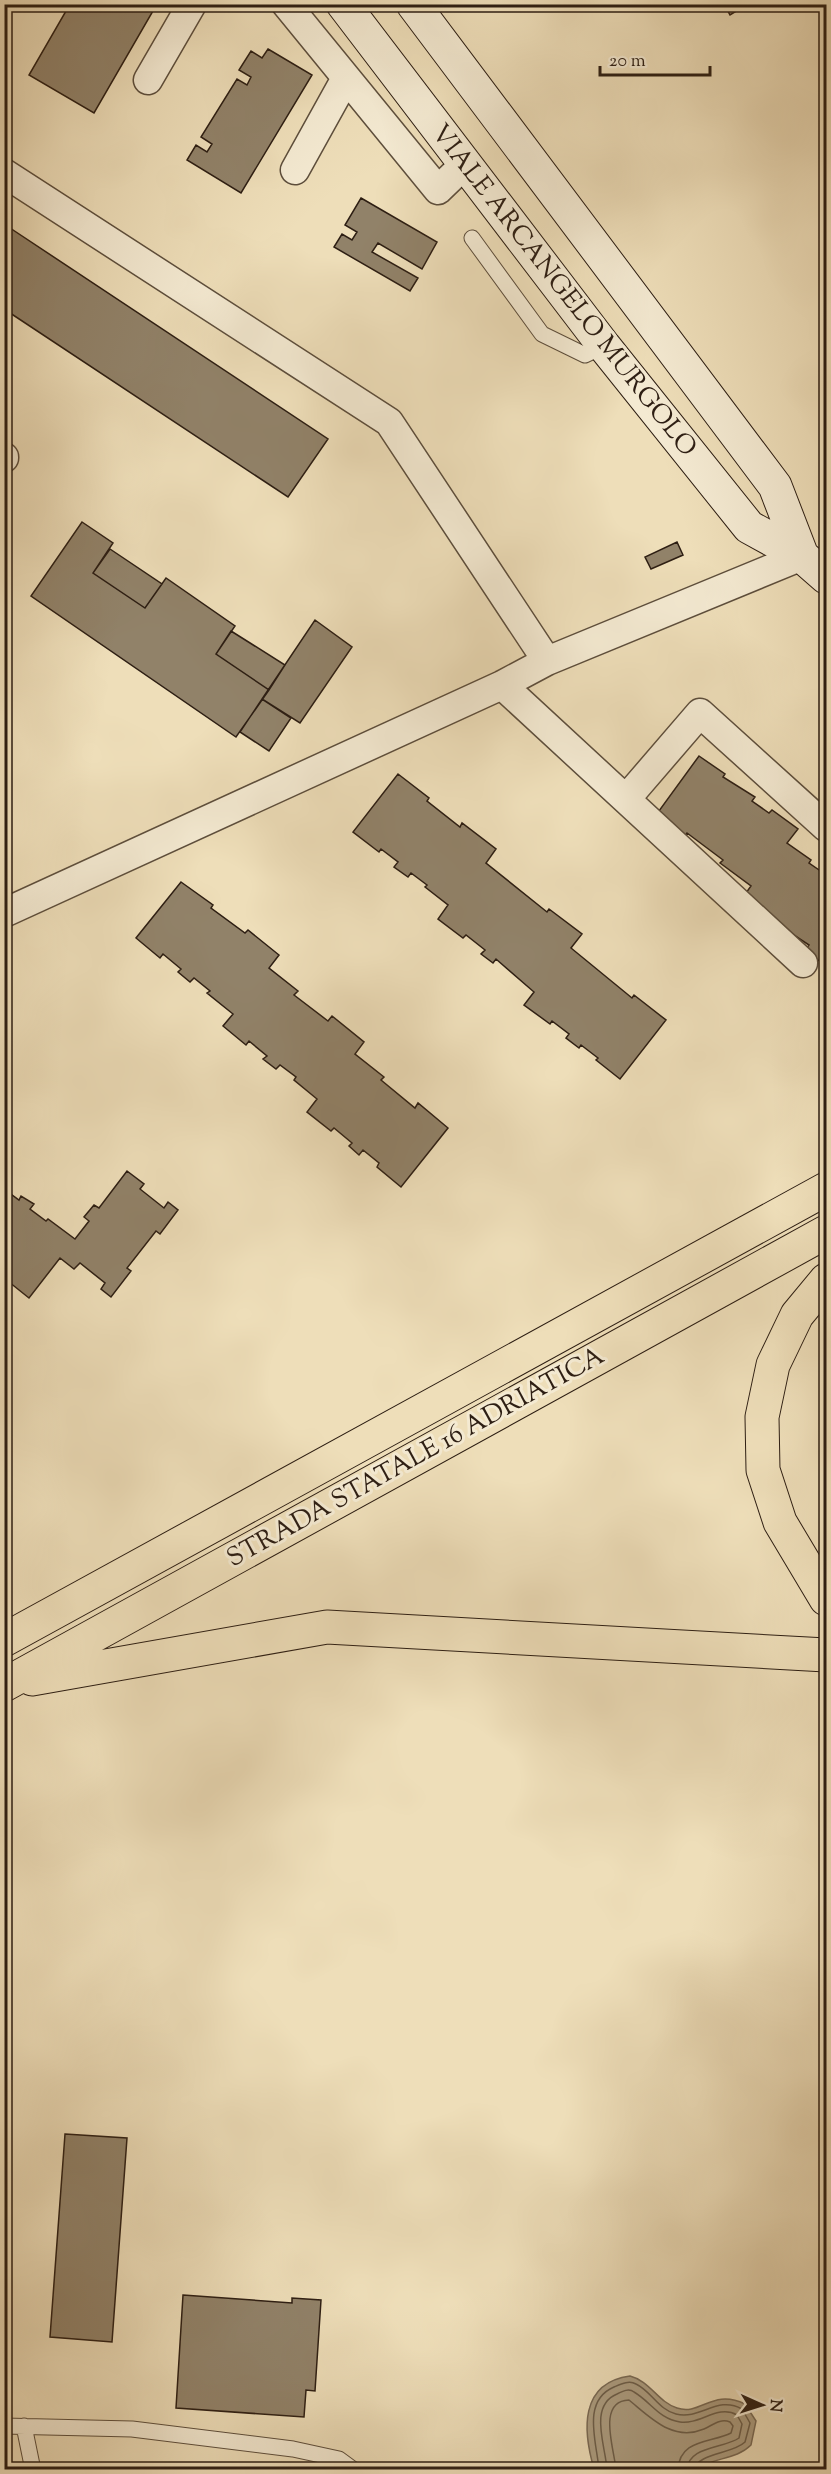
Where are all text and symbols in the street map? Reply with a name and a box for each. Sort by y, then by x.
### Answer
scale bar [600,39,710,77]
text: 20 m [609,49,646,75]
street label: VIALE ARCANGELO MURGOLO [421,117,705,465]
street label: STRADA STATALE 16 ADRIATICA [220,1338,612,1578]
north arrow [732,2375,792,2435]
text: N [763,2399,786,2413]

